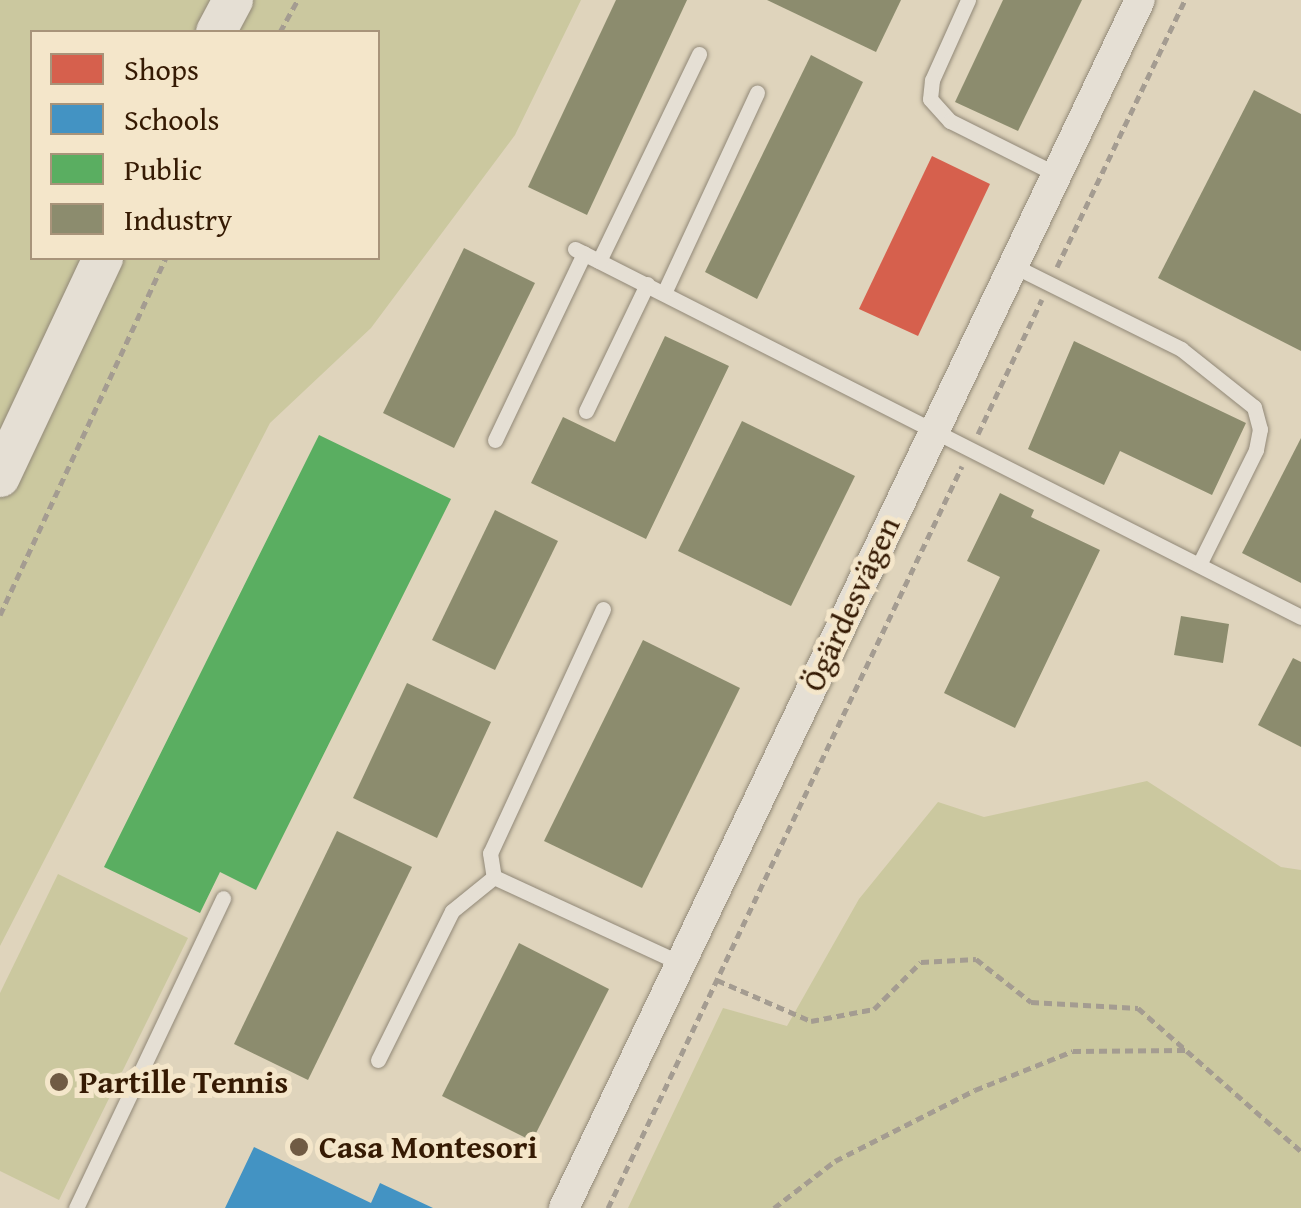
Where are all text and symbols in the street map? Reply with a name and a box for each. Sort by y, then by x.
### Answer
legend [30,30,380,260]
text: Shops [124,47,199,91]
text: Schools [124,97,219,141]
text: Public [124,147,202,191]
text: Industry [124,197,232,241]
street label: Ögärdesvägen [794,511,908,697]
place label: Partille Tennis [79,1063,288,1101]
marker: Partille Tennis [48,1071,70,1093]
place label: Casa Montesori [319,1128,537,1166]
marker: Casa Montesori [288,1136,310,1158]

